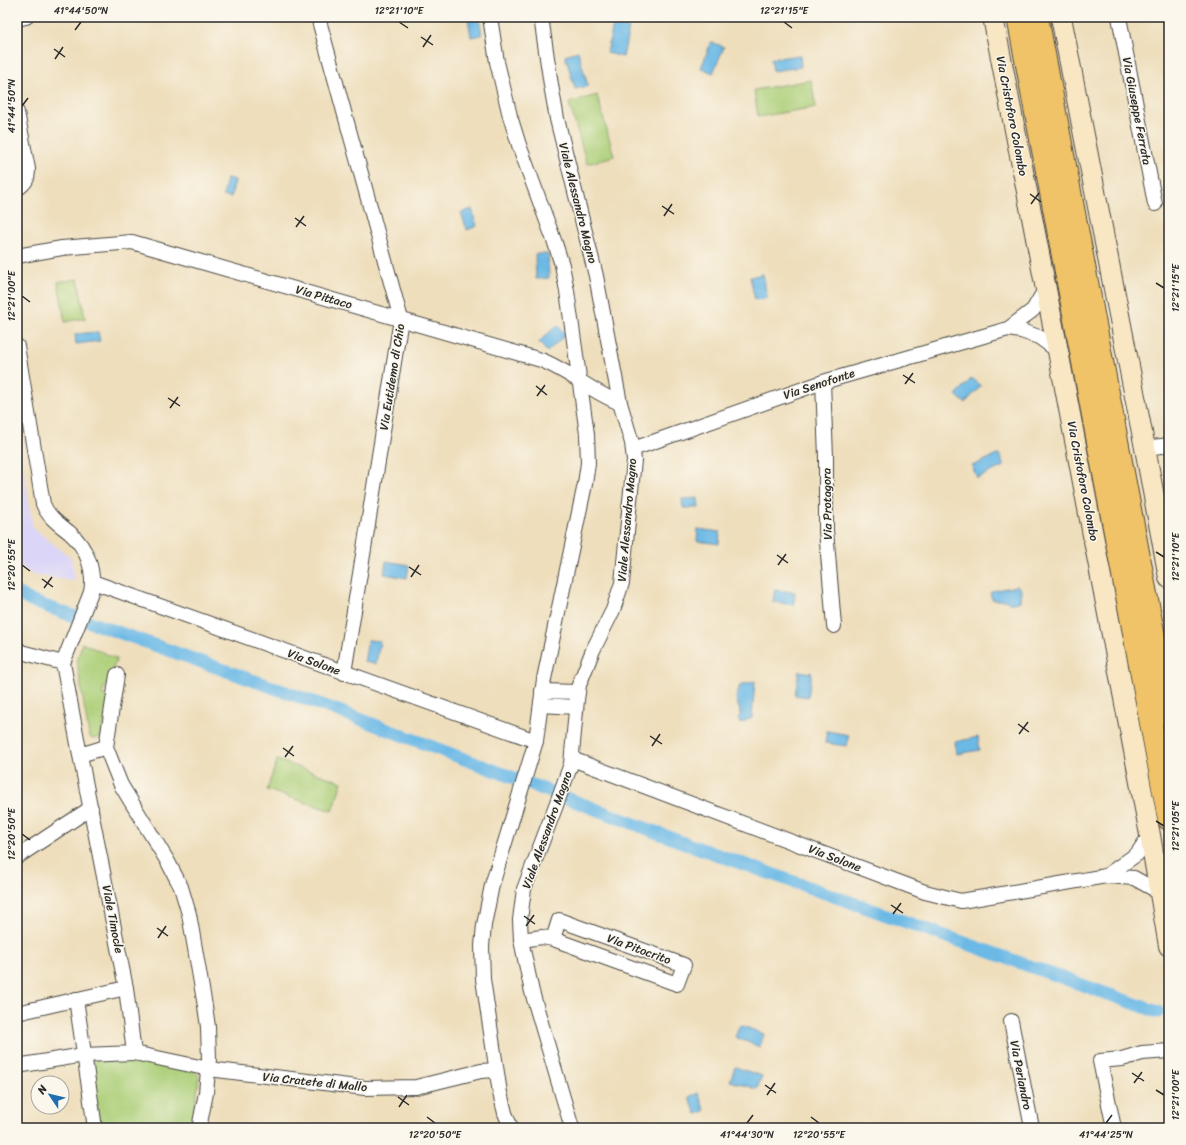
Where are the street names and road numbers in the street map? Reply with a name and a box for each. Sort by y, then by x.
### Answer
street label: Via Cristoforo Colombo [990,54,1034,178]
street label: Via Giuseppe Ferrata [1116,55,1158,167]
street label: Viale Alessandro Magno [552,140,604,266]
street label: Via Pittaco [293,278,355,316]
street label: Via Eutidemo di Chio [373,322,411,432]
street label: Via Senofonte [780,362,858,406]
street label: Via Cristoforo Colombo [1061,419,1105,543]
street label: Viale Alessandro Magno [611,457,643,583]
street label: Via Protagora [815,468,839,540]
street label: Via Solone [284,642,344,682]
street label: Viale Alessandro Magno [515,768,579,892]
street label: Via Solone [805,838,865,878]
street label: Viale Timocle [96,883,130,955]
street label: Via Pitocrito [604,927,674,971]
street label: Via Periandro [1003,1038,1039,1112]
street label: Via Cratete di Mallo [262,1066,368,1098]

